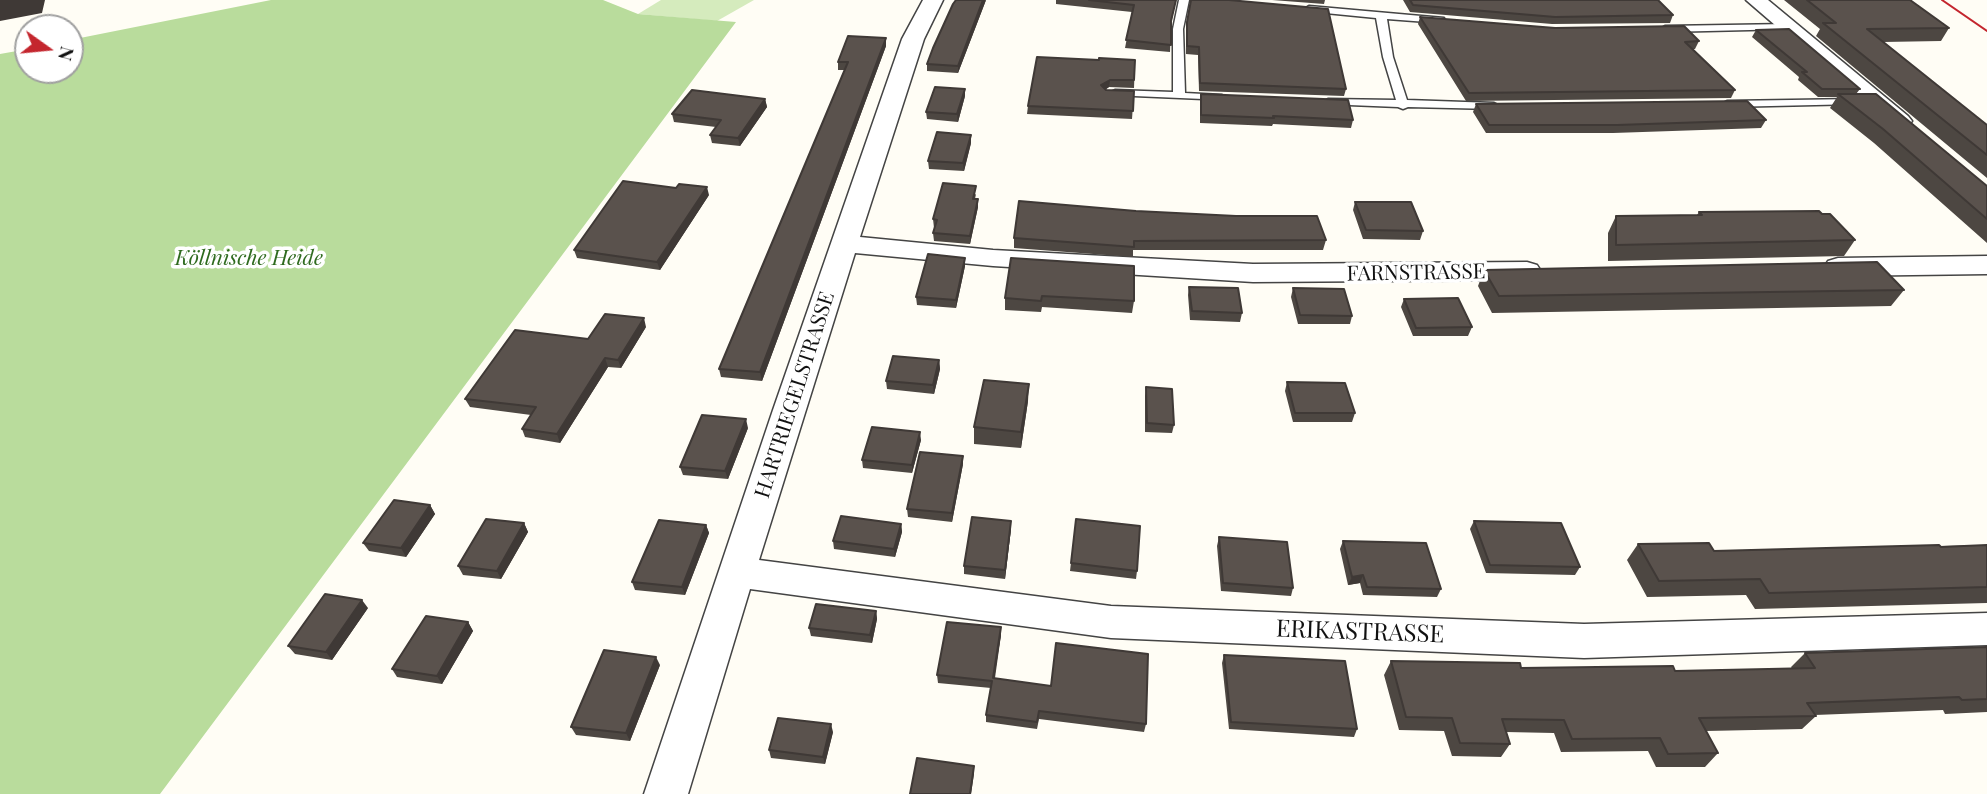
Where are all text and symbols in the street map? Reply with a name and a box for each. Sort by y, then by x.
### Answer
north arrow [14,14,84,84]
text: N [53,44,82,64]
park label: Köllnische Heide [175,245,323,271]
street label: FARNSTRASSE [1346,259,1486,287]
street label: HARTRIEGELSTRASSE [750,289,840,501]
street label: ERIKASTRASSE [1275,615,1445,649]

